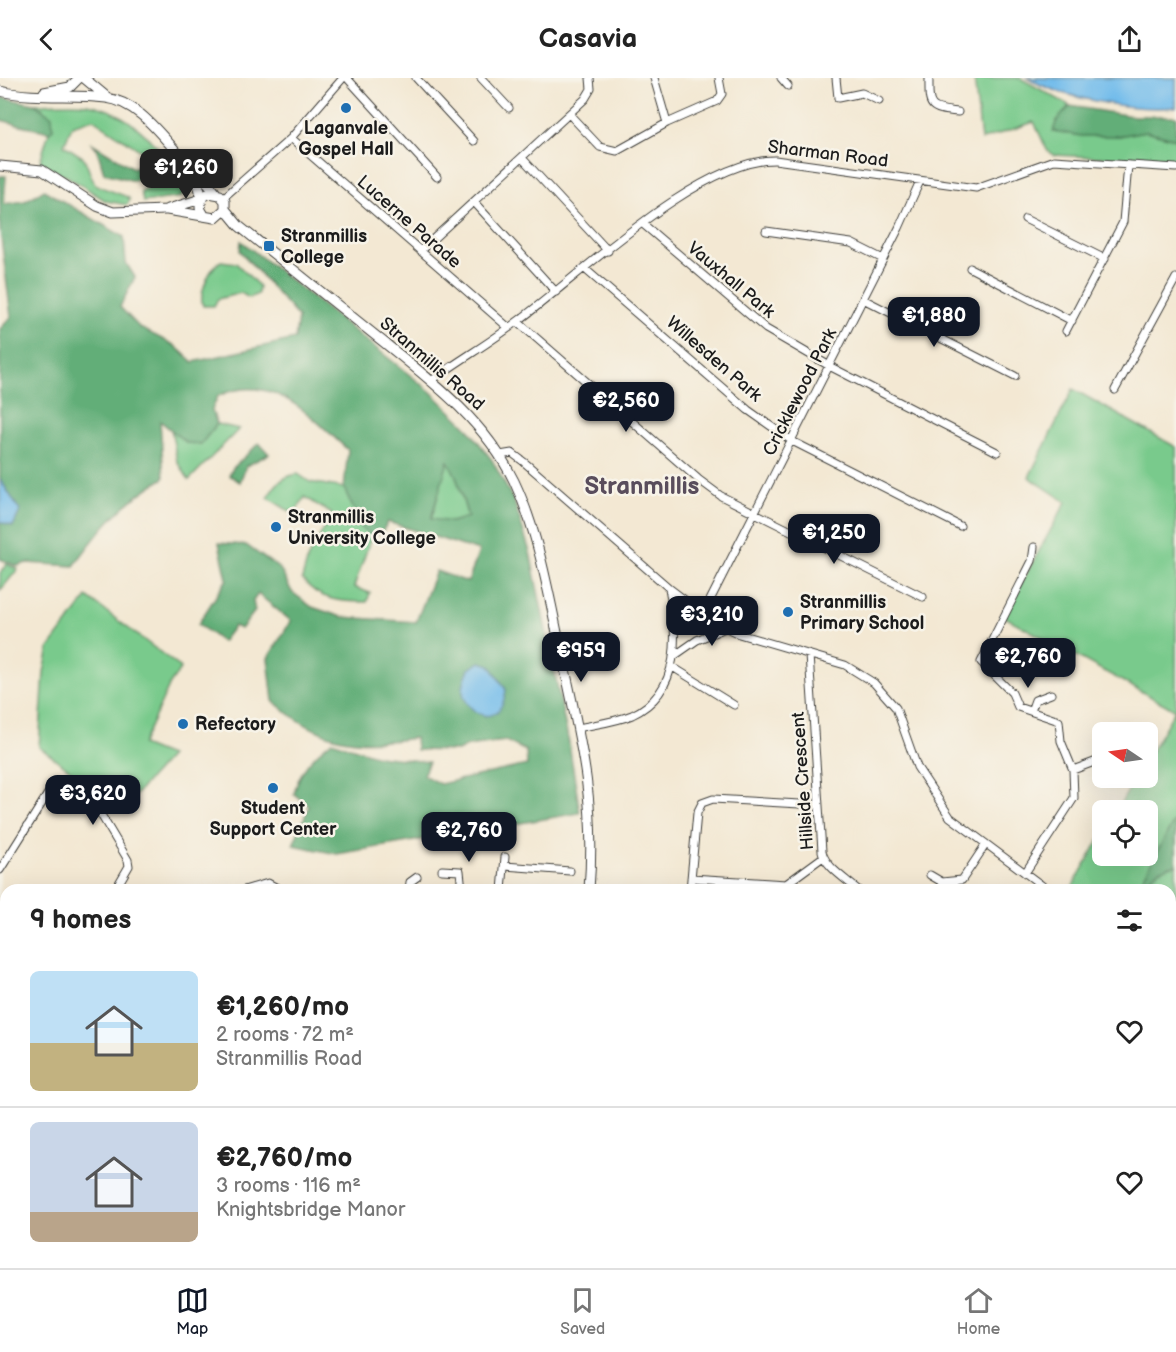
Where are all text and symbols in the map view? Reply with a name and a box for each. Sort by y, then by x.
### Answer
icon: back [30,23,63,56]
text: Casavia [539,23,637,55]
icon: share [1113,23,1146,56]
marker: Laganvale Gospel Hall [339,101,353,115]
place label: Laganvale Gospel Hall [298,118,394,160]
street label: Sharman Road [767,136,889,172]
pin: €1,260 [137,149,235,200]
text: €1,260 [154,156,218,180]
street label: Lucerne Parade [353,171,466,273]
place label: Stranmillis College [281,226,367,268]
street label: Vauxhall Park [683,237,779,323]
marker: Stranmillis College [262,239,276,253]
pin: €1,880 [885,297,983,348]
text: €1,880 [902,304,966,328]
street label: Willesden Park [662,312,766,406]
street label: Stranmillis Road [375,313,489,415]
street label: Cricklewood Park [759,325,841,459]
pin: €2,560 [577,382,675,433]
text: €2,560 [592,389,660,413]
district label: Stranmillis [585,472,700,501]
place label: Stranmillis University College [288,507,436,549]
pin: €1,250 [785,514,883,565]
marker: Stranmillis University College [269,520,283,534]
text: €1,250 [802,521,866,545]
place label: Stranmillis Primary School [800,592,924,634]
pin: €3,210 [663,596,761,647]
text: €3,210 [680,603,744,627]
marker: Stranmillis Primary School [781,605,795,619]
pin: €959 [545,632,617,683]
pin: €2,760 [979,638,1077,689]
text: €959 [556,639,606,663]
text: €2,760 [995,645,1061,669]
street label: Hillside Crescent [788,711,818,851]
place label: Refectory [195,714,277,735]
marker: Refectory [176,717,190,731]
north arrow [1092,722,1158,788]
map controls [1092,722,1158,866]
pin: €3,620 [44,775,142,826]
marker: Student Support Center [266,781,280,795]
text: €3,620 [59,782,127,806]
place label: Student Support Center [210,798,337,840]
button: locate [1092,800,1158,866]
pin: €2,760 [420,812,518,863]
text: €2,760 [436,819,502,843]
icon: filters [1113,904,1146,937]
text: 9 homes [30,905,131,936]
text: €1,260/mo [216,992,349,1023]
icon: home [78,995,150,1067]
icon: heart [1113,1015,1146,1048]
text: 2 rooms · 72 m² [216,1023,354,1047]
text: Stranmillis Road [216,1047,362,1071]
text: €2,760/mo [216,1143,352,1174]
icon: home [78,1146,150,1218]
icon: heart [1113,1166,1146,1199]
text: 3 rooms · 116 m² [216,1174,361,1198]
text: Knightsbridge Manor [216,1198,405,1222]
tab: Map [176,1284,209,1339]
tab: Saved [560,1284,605,1339]
tab: Home [957,1284,1000,1339]

